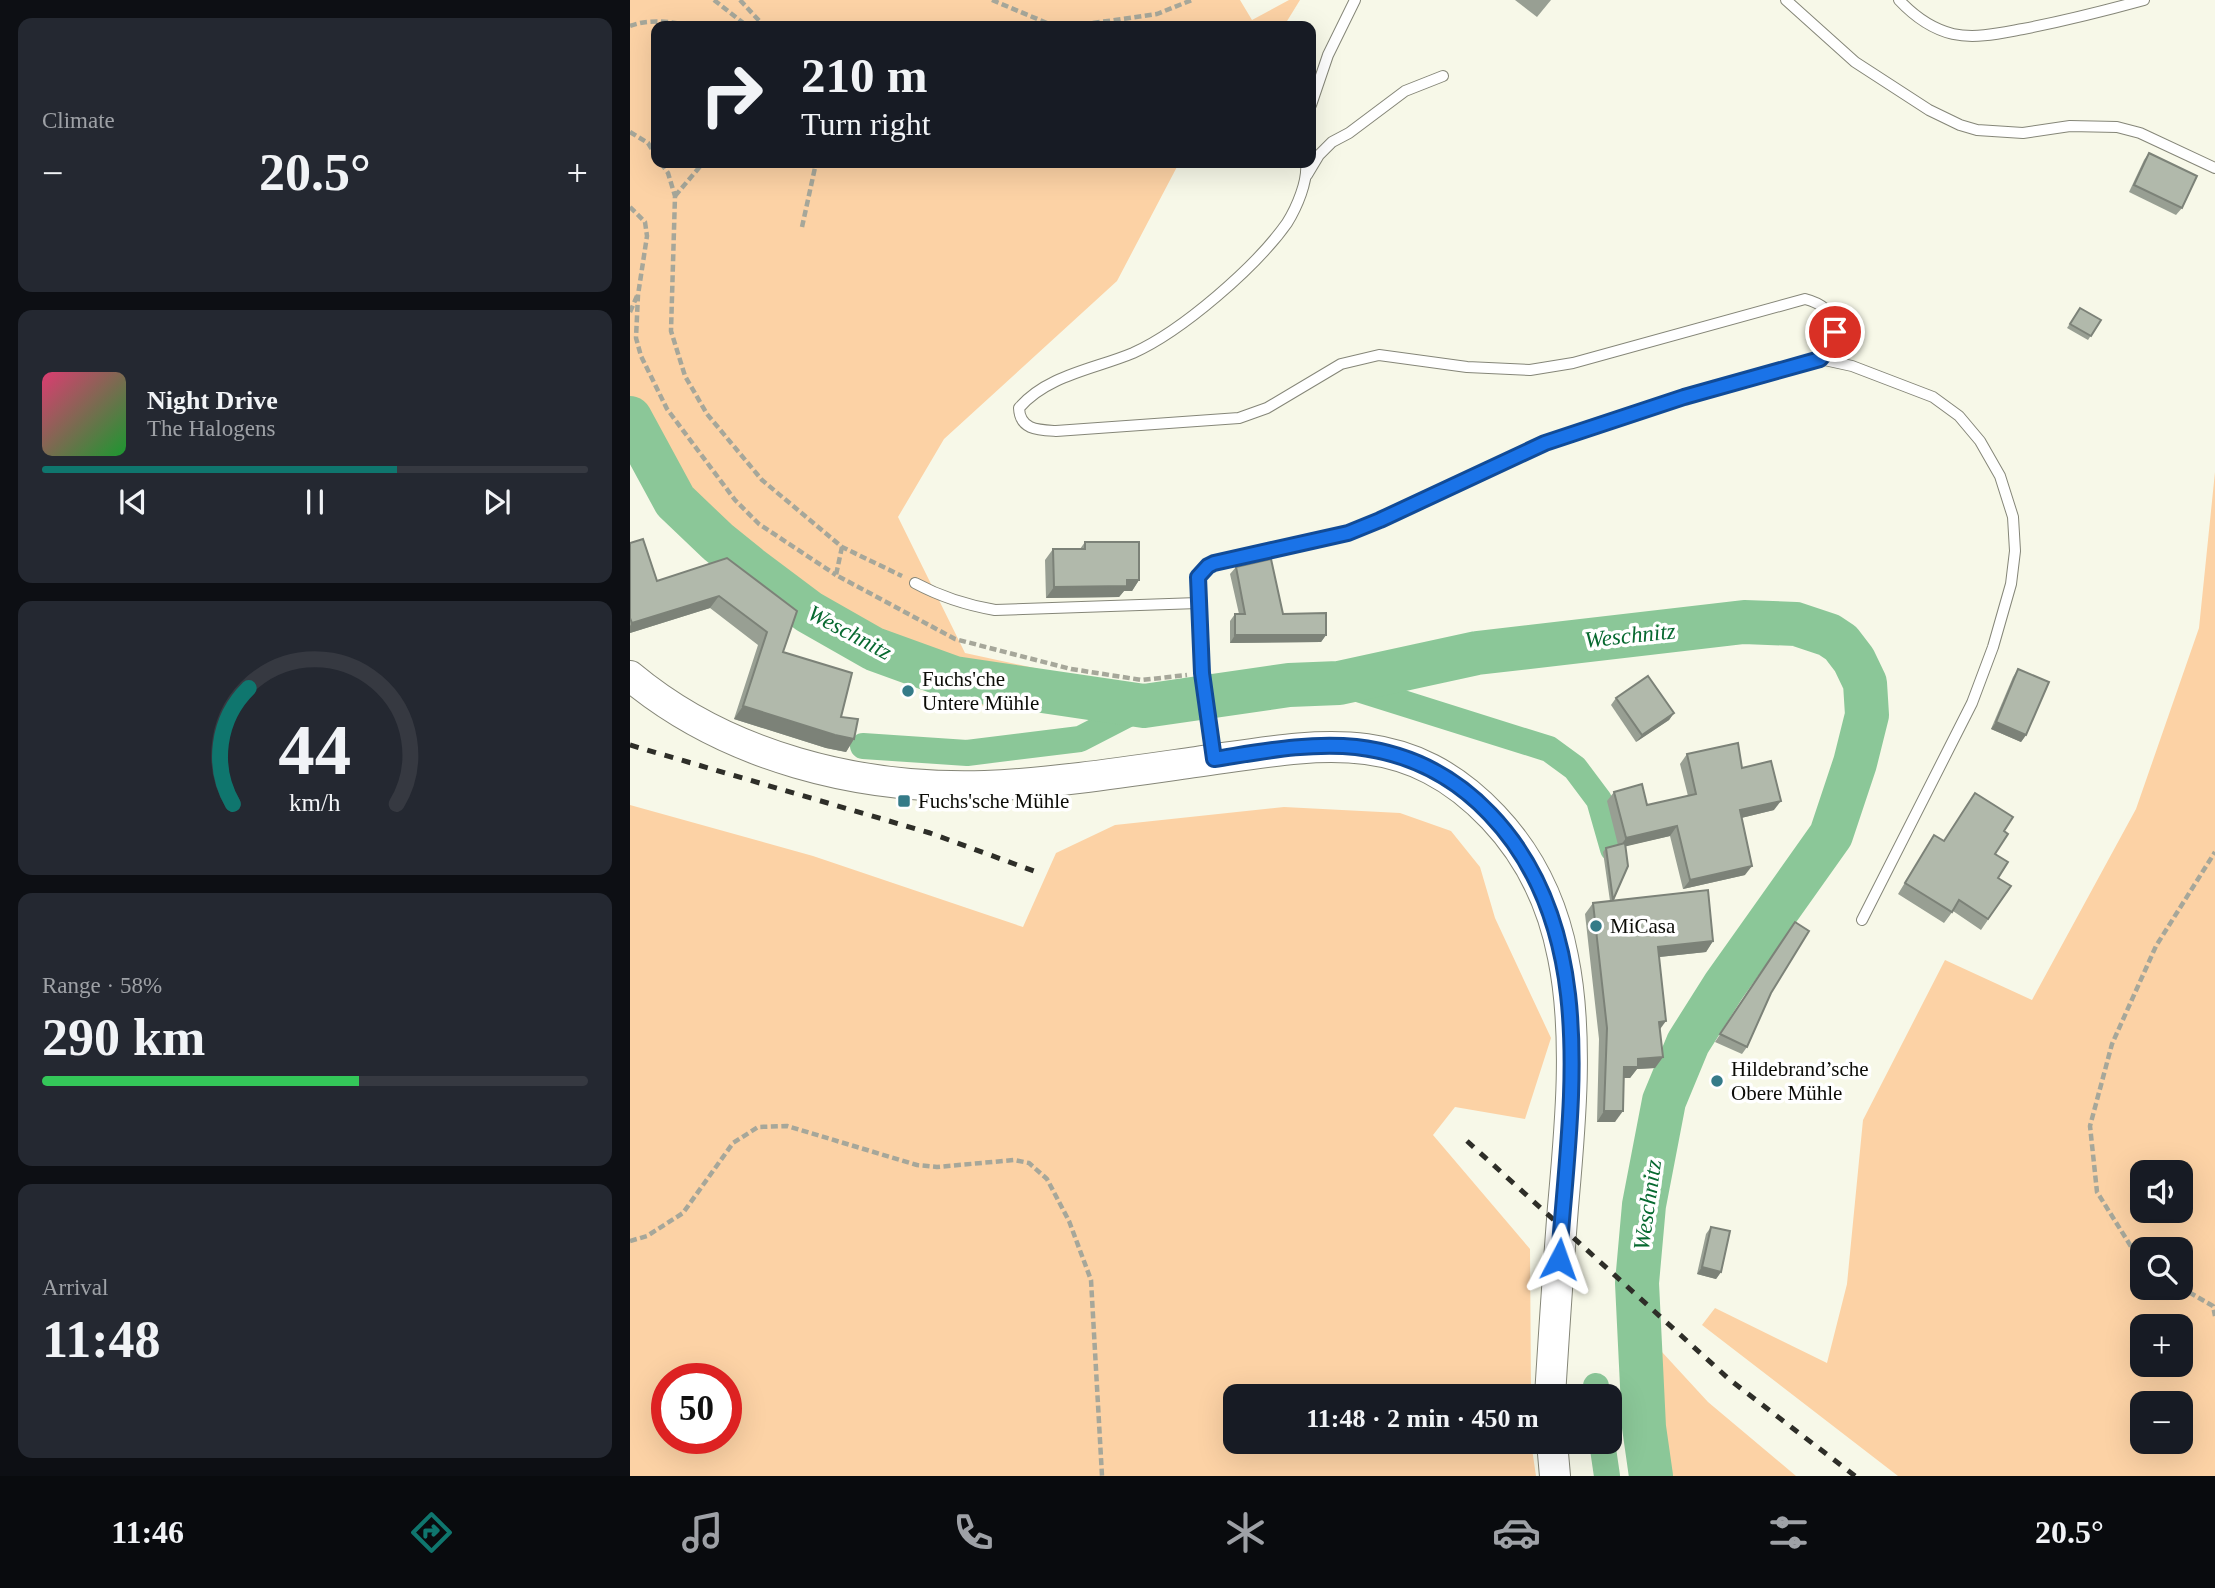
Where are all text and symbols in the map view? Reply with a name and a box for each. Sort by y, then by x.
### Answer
text: 210 m [801,48,928,103]
icon: right [686,49,777,140]
text: Turn right [801,106,931,142]
text: Climate [42,108,115,133]
text: 20.5° [259,144,371,201]
text: − [42,152,63,194]
text: + [567,152,588,194]
pin [1805,302,1865,362]
icon: arrive [1816,313,1854,351]
text: Night Drive [147,386,278,415]
text: The Halogens [147,416,275,441]
icon: previous [114,483,152,521]
icon: pause [296,483,334,521]
icon: next [478,483,516,521]
water label: Weschnitz [804,600,896,665]
water label: Weschnitz [1583,618,1677,653]
place label: Fuchs'che Untere Mühle [922,667,1039,715]
marker: Fuchs'che Untere Mühle [900,683,916,699]
text: 44 [279,709,351,790]
text: km/h [289,789,341,816]
place label: Fuchs'sche Mühle [918,789,1069,813]
marker: Fuchs'sche Mühle [896,793,912,809]
place label: MiCasa [1610,914,1676,938]
marker: MiCasa [1588,918,1604,934]
text: Range · 58% [42,973,162,998]
text: 290 km [42,1009,205,1066]
place label: Hildebrand’sche Obere Mühle [1731,1057,1869,1105]
marker: Hildebrand’sche Obere Mühle [1709,1073,1725,1089]
water label: Weschnitz [1629,1158,1666,1252]
map controls [2130,1160,2193,1454]
button: sound [2130,1160,2193,1223]
position arrow [1522,1222,1596,1296]
button: search [2130,1237,2193,1300]
text: Arrival [42,1275,108,1300]
text: 11:48 [42,1311,160,1368]
button: + [2130,1314,2193,1377]
speed limit sign: 50 [651,1363,742,1454]
button: − [2130,1391,2193,1454]
text: 11:48 · 2 min · 450 m [1306,1404,1539,1433]
icon: directions [407,1508,456,1557]
icon: music [678,1508,727,1557]
icon: phone [949,1508,998,1557]
icon: climate [1221,1508,1270,1557]
icon: car [1492,1508,1541,1557]
icon: filters [1764,1508,1813,1557]
text: 11:46 [111,1514,184,1550]
text: 20.5° [2035,1514,2104,1550]

